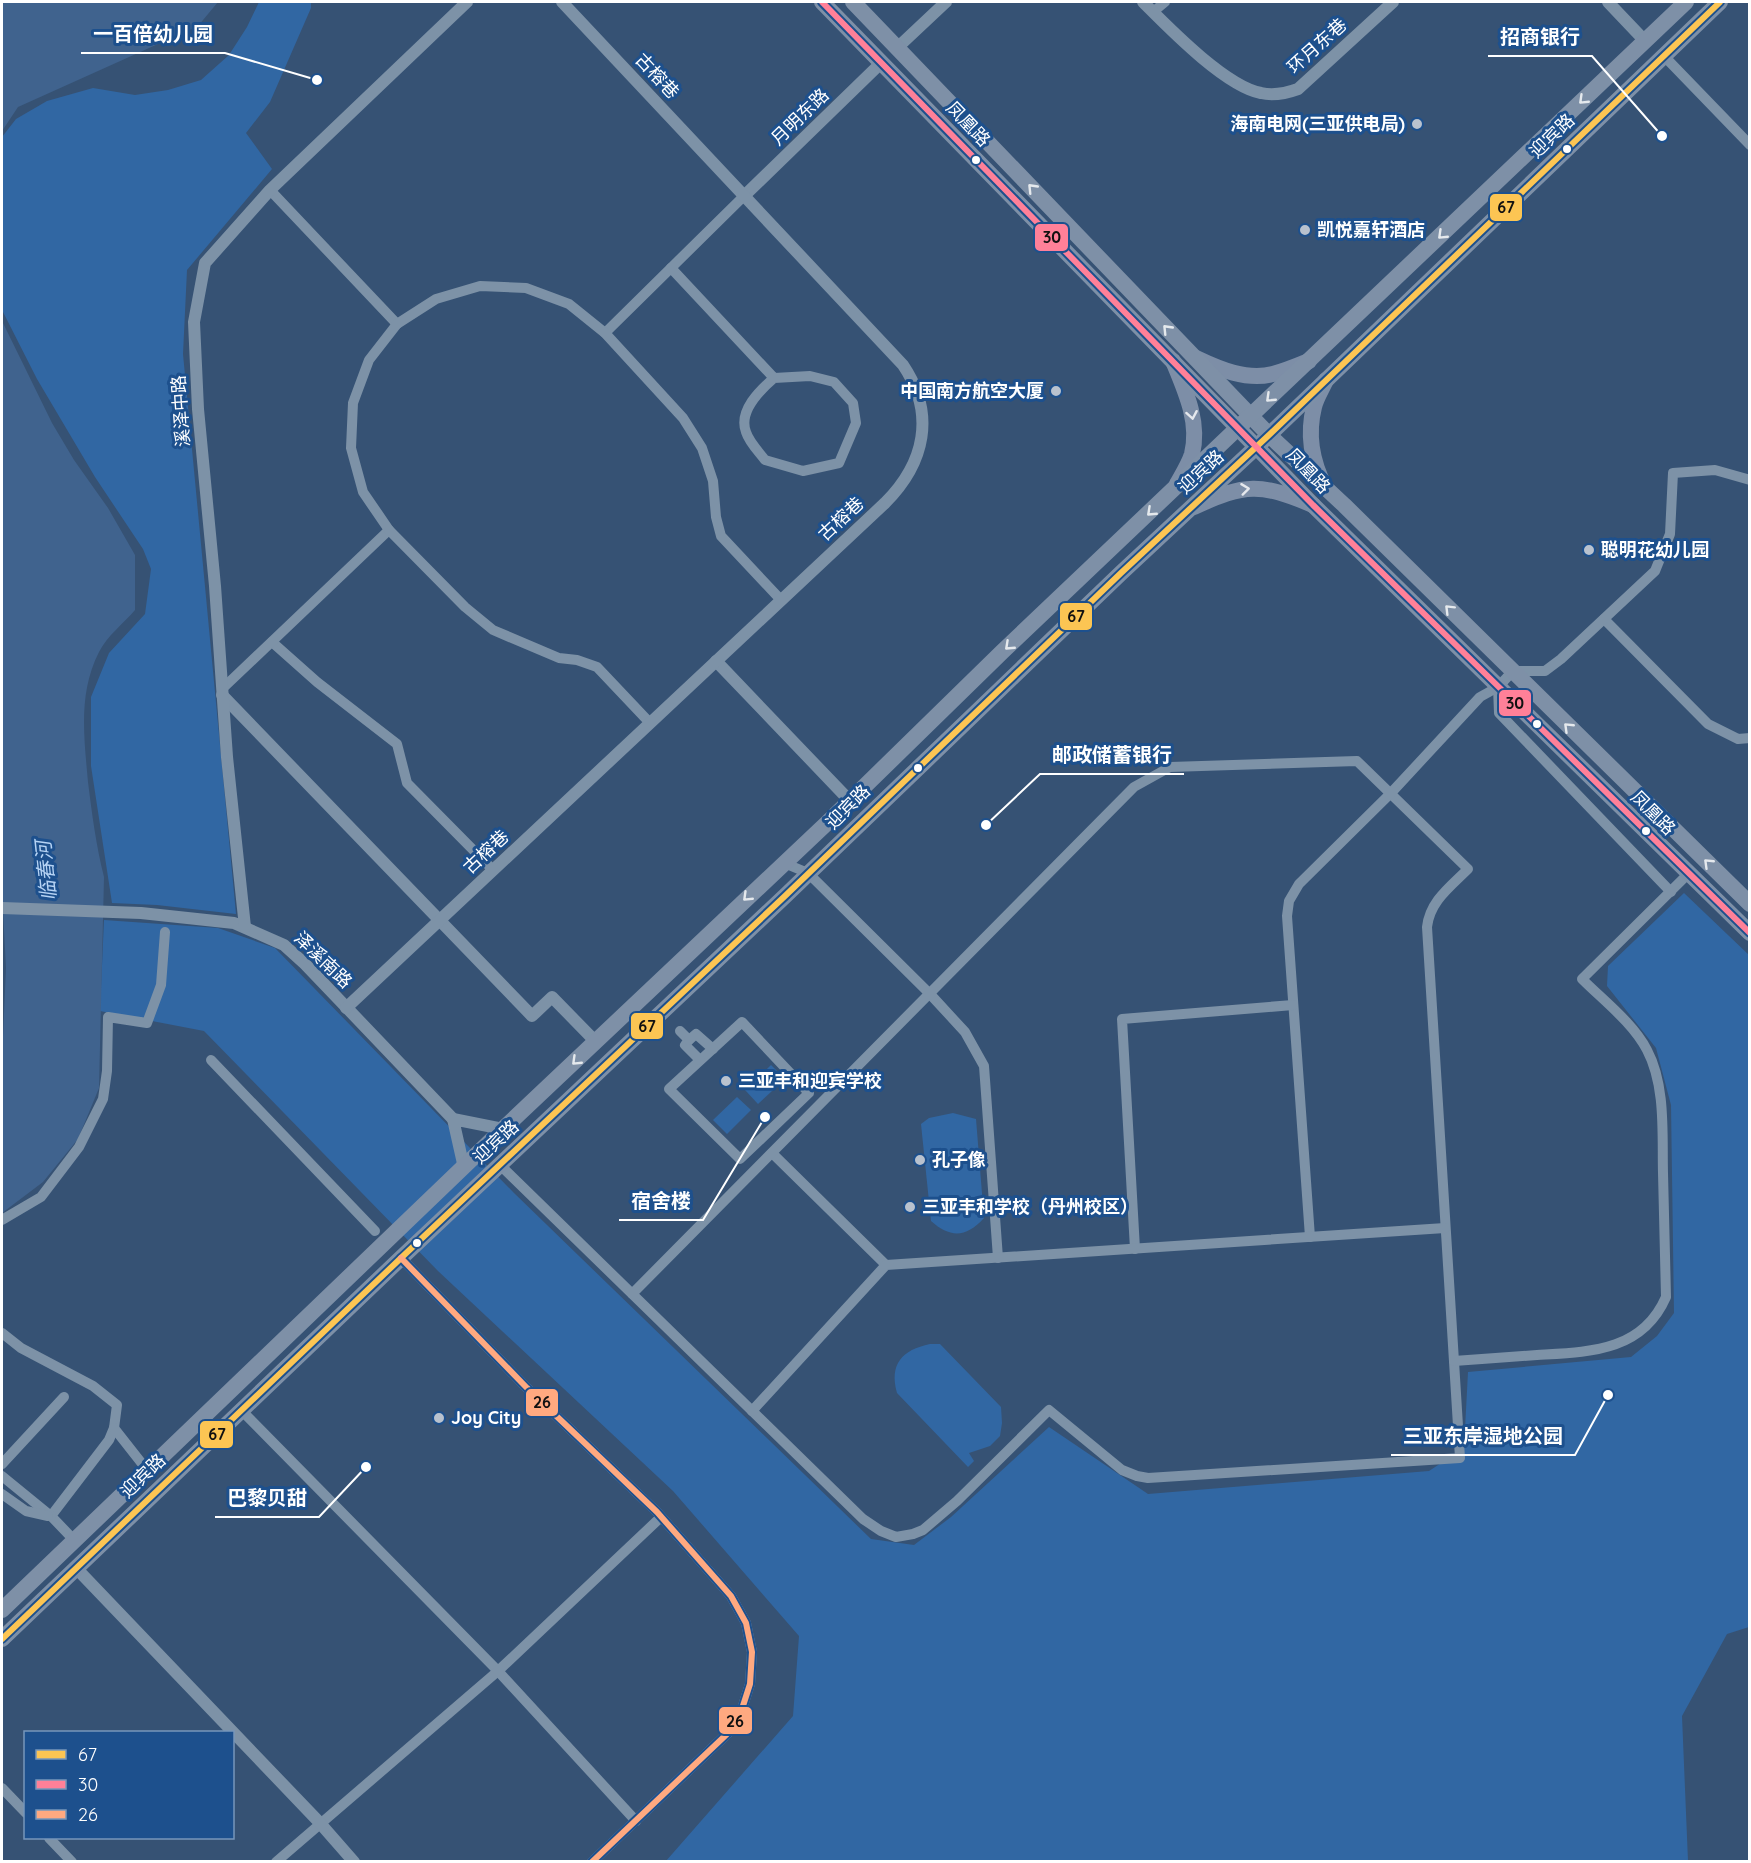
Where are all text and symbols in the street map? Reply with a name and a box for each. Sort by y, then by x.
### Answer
street label: 环月东巷 [1282,13,1351,78]
callout: 一百倍幼儿园 [81,15,225,53]
callout: 招商银行 [1488,18,1592,56]
text: 一百倍幼儿园 [93,21,213,46]
text: 招商银行 [1500,24,1580,49]
street label: 古榕巷 [631,48,684,103]
street label: 月明东路 [766,83,834,150]
one-way arrow [1579,93,1589,104]
street label: 凤凰路 [941,96,995,151]
street label: 迎宾路 [1524,109,1579,163]
place label: 海南电网(三亚供电局) [1230,112,1405,135]
marker: 海南电网(三亚供电局) [1410,117,1424,131]
unlabelled marker [1561,143,1573,155]
unlabelled marker [970,154,982,166]
one-way arrow [1028,185,1039,195]
line badge: 67 [1489,193,1523,222]
text: 67 [1497,197,1515,217]
place label: 凯悦嘉轩酒店 [1317,218,1425,241]
line badge: 30 [1034,223,1069,252]
marker: 凯悦嘉轩酒店 [1298,223,1312,237]
text: 30 [1043,227,1061,247]
one-way arrow [1438,227,1449,238]
one-way arrow [1164,325,1175,336]
street label: 溪泽中路 [167,374,194,448]
place label: 中国南方航空大厦 [900,379,1044,402]
marker: 中国南方航空大厦 [1049,384,1063,398]
one-way arrow [1267,391,1278,402]
one-way arrow [1185,411,1197,420]
street label: 凤凰路 [1281,443,1335,498]
street label: 迎宾路 [1173,445,1228,498]
one-way arrow [1241,484,1250,496]
street label: 古榕巷 [813,492,868,545]
one-way arrow [1147,505,1157,516]
place label: 聪明花幼儿园 [1601,538,1709,561]
marker: 聪明花幼儿园 [1582,543,1596,557]
line badge: 67 [1059,602,1093,631]
one-way arrow [1445,605,1456,616]
text: 67 [1067,606,1085,626]
one-way arrow [1005,638,1016,649]
line badge: 30 [1498,689,1532,717]
text: 30 [1506,693,1524,713]
unlabelled marker [1531,718,1543,730]
one-way arrow [1564,723,1575,734]
callout: 邮政储蓄银行 [1040,736,1184,774]
text: 邮政储蓄银行 [1052,742,1172,767]
unlabelled marker [912,762,924,774]
street label: 迎宾路 [820,779,875,834]
street label: 凤凰路 [1626,785,1681,840]
street label: 古榕巷 [458,825,513,878]
unlabelled marker [1640,825,1652,837]
water label: 临春河 [30,836,61,902]
one-way arrow [1704,859,1715,870]
one-way arrow [744,890,755,901]
street label: 泽溪南路 [289,926,357,993]
line badge: 67 [630,1012,664,1040]
text: 67 [638,1016,656,1036]
one-way arrow [572,1054,582,1065]
place label: 三亚丰和迎宾学校 [738,1069,882,1092]
marker: 三亚丰和迎宾学校 [719,1074,733,1088]
street label: 迎宾路 [468,1115,523,1168]
place label: 孔子像 [932,1148,986,1171]
marker: 孔子像 [913,1153,927,1167]
callout: 宿舍楼 [619,1182,703,1220]
text: 宿舍楼 [631,1188,691,1213]
place label: 三亚丰和学校（丹州校区） [922,1195,1138,1218]
marker: 三亚丰和学校（丹州校区） [903,1200,917,1214]
unlabelled marker [411,1237,423,1249]
line badge: 26 [525,1388,559,1417]
text: 26 [533,1392,551,1412]
place label: Joy City [451,1406,521,1429]
marker: Joy City [432,1411,446,1425]
callout: 三亚东岸湿地公园 [1391,1417,1575,1455]
line badge: 67 [199,1420,234,1449]
text: 三亚东岸湿地公园 [1403,1423,1563,1448]
text: 67 [208,1424,226,1444]
street label: 迎宾路 [115,1449,170,1503]
callout: 巴黎贝甜 [215,1479,319,1517]
text: 巴黎贝甜 [227,1485,307,1510]
line badge: 26 [718,1706,753,1735]
text: 26 [726,1711,744,1731]
legend [24,1731,234,1839]
text: 67 [78,1743,97,1766]
text: 30 [78,1773,98,1796]
text: 26 [78,1803,98,1826]

